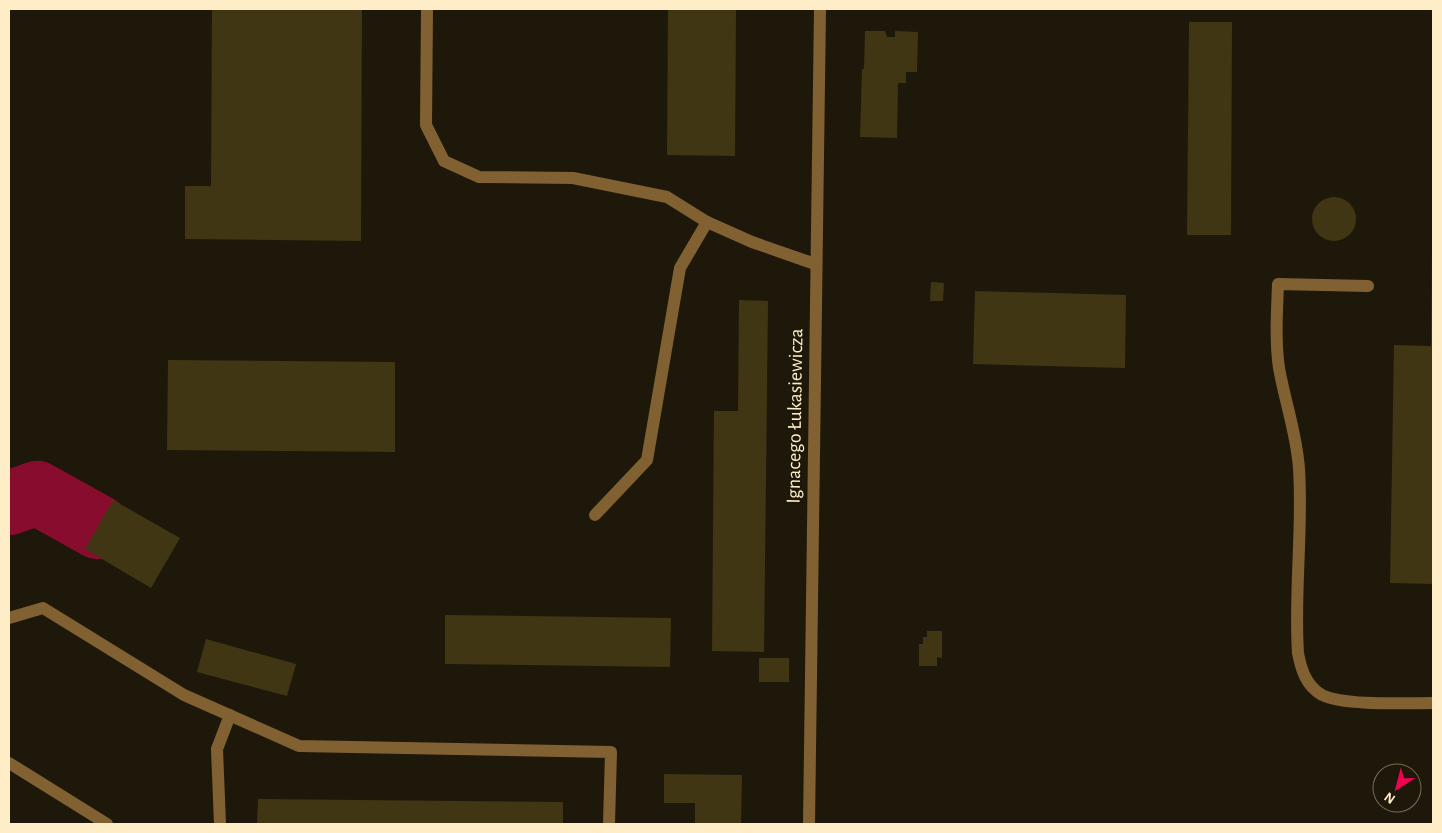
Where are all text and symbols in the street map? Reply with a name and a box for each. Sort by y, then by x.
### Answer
street label: Ignacego Łukasiewicza [783,328,807,504]
north arrow [1372,763,1422,813]
text: N [1382,789,1398,806]

